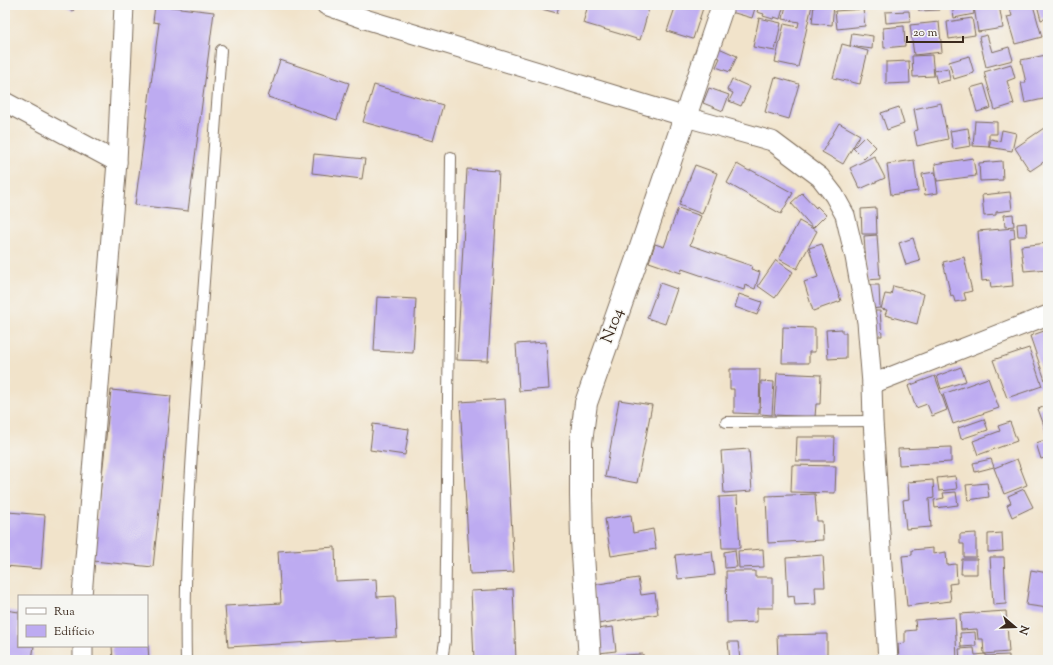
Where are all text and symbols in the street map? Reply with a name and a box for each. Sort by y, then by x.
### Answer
scale bar [907,18,963,44]
text: 20 m [913,24,938,42]
street label: N104 [596,305,631,347]
legend [18,595,148,647]
text: Rua [54,603,75,621]
north arrow [995,607,1035,647]
text: N [1014,622,1033,637]
text: Edifício [54,623,95,641]

